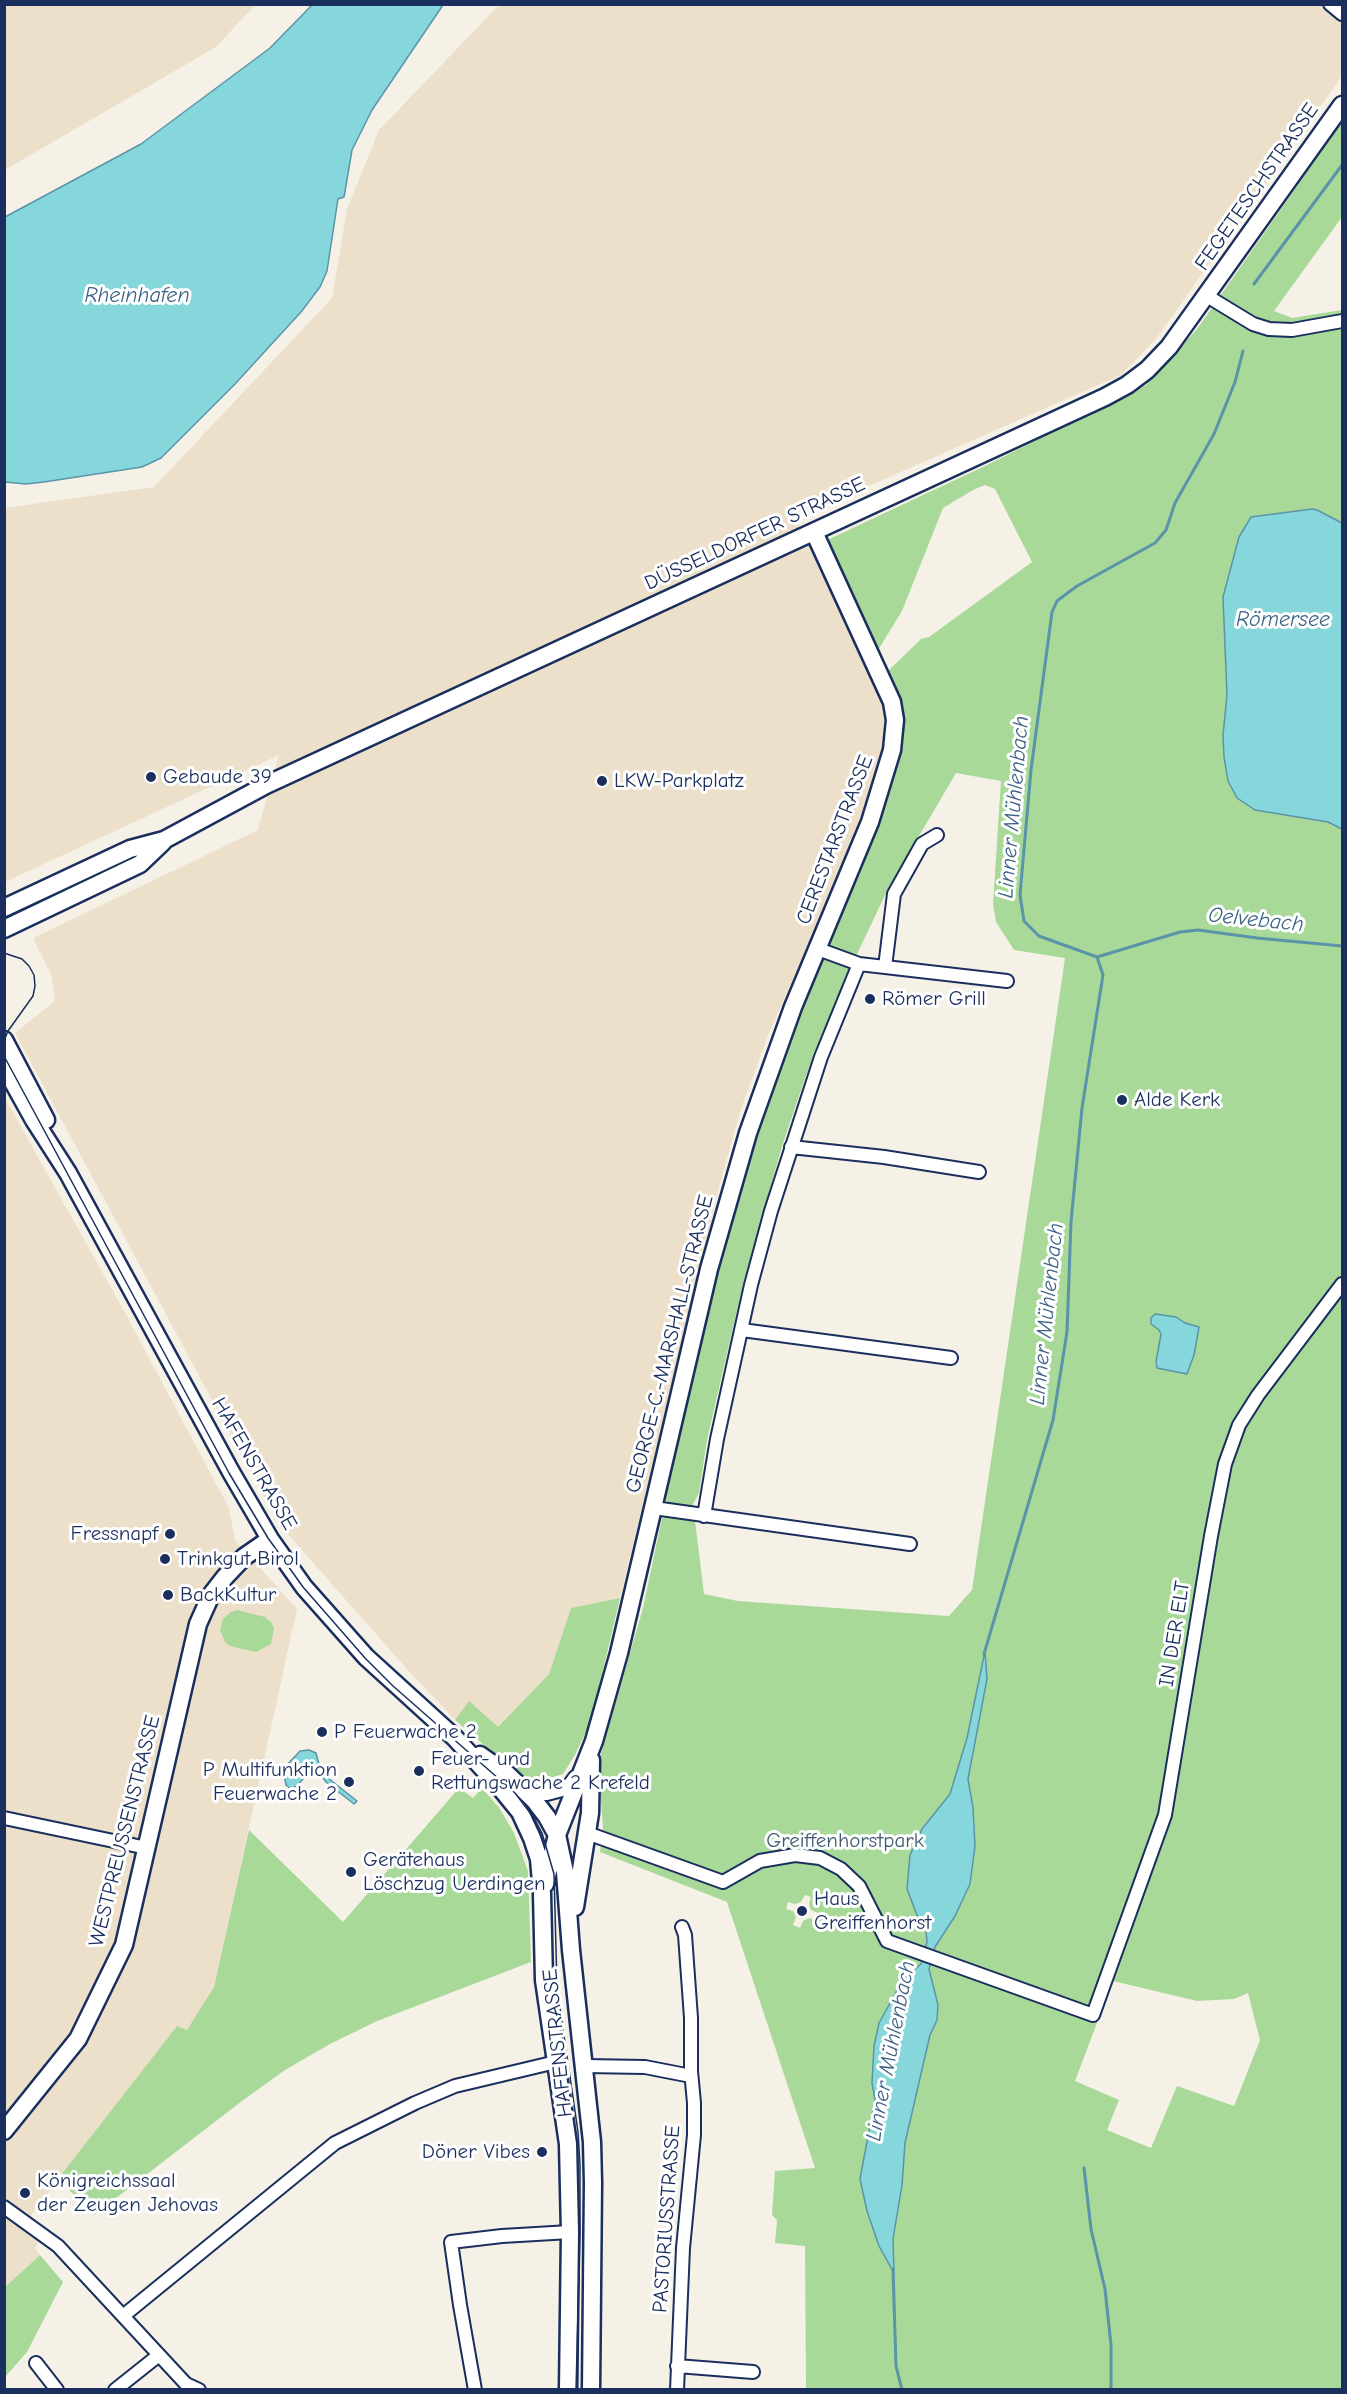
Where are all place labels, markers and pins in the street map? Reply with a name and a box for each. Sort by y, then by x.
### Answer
place label: Gebaude 39 [163,764,272,790]
place label: LKW-Parkplatz [614,768,744,794]
marker: Gebaude 39 [144,770,158,784]
marker: LKW-Parkplatz [595,774,609,788]
place label: Römer Grill [882,986,986,1012]
marker: Römer Grill [863,992,877,1006]
place label: Alde Kerk [1134,1087,1220,1113]
marker: Alde Kerk [1115,1093,1129,1107]
place label: Fressnapf [71,1521,158,1547]
marker: Fressnapf [163,1527,177,1541]
place label: Trinkgut Birol [177,1546,299,1572]
marker: Trinkgut Birol [158,1552,172,1566]
place label: BackKultur [180,1582,276,1608]
marker: BackKultur [161,1588,175,1602]
place label: P Feuerwache 2 [334,1719,477,1745]
marker: P Feuerwache 2 [315,1725,329,1739]
place label: Feuer- und Rettungswache 2 Krefeld [431,1746,650,1796]
place label: P Multifunktion Feuerwache 2 [203,1757,337,1807]
marker: Feuer- und Rettungswache 2 Krefeld [412,1764,426,1778]
marker: P Multifunktion Feuerwache 2 [342,1775,356,1789]
place label: Gerätehaus Löschzug Uerdingen [363,1847,546,1897]
marker: Gerätehaus Löschzug Uerdingen [344,1865,358,1879]
place label: Haus Greiffenhorst [814,1886,931,1936]
marker: Haus Greiffenhorst [795,1904,809,1918]
place label: Döner Vibes [422,2139,530,2165]
marker: Döner Vibes [535,2145,549,2159]
place label: Königreichssaal der Zeugen Jehovas [37,2168,218,2218]
marker: Königreichssaal der Zeugen Jehovas [18,2186,32,2200]

